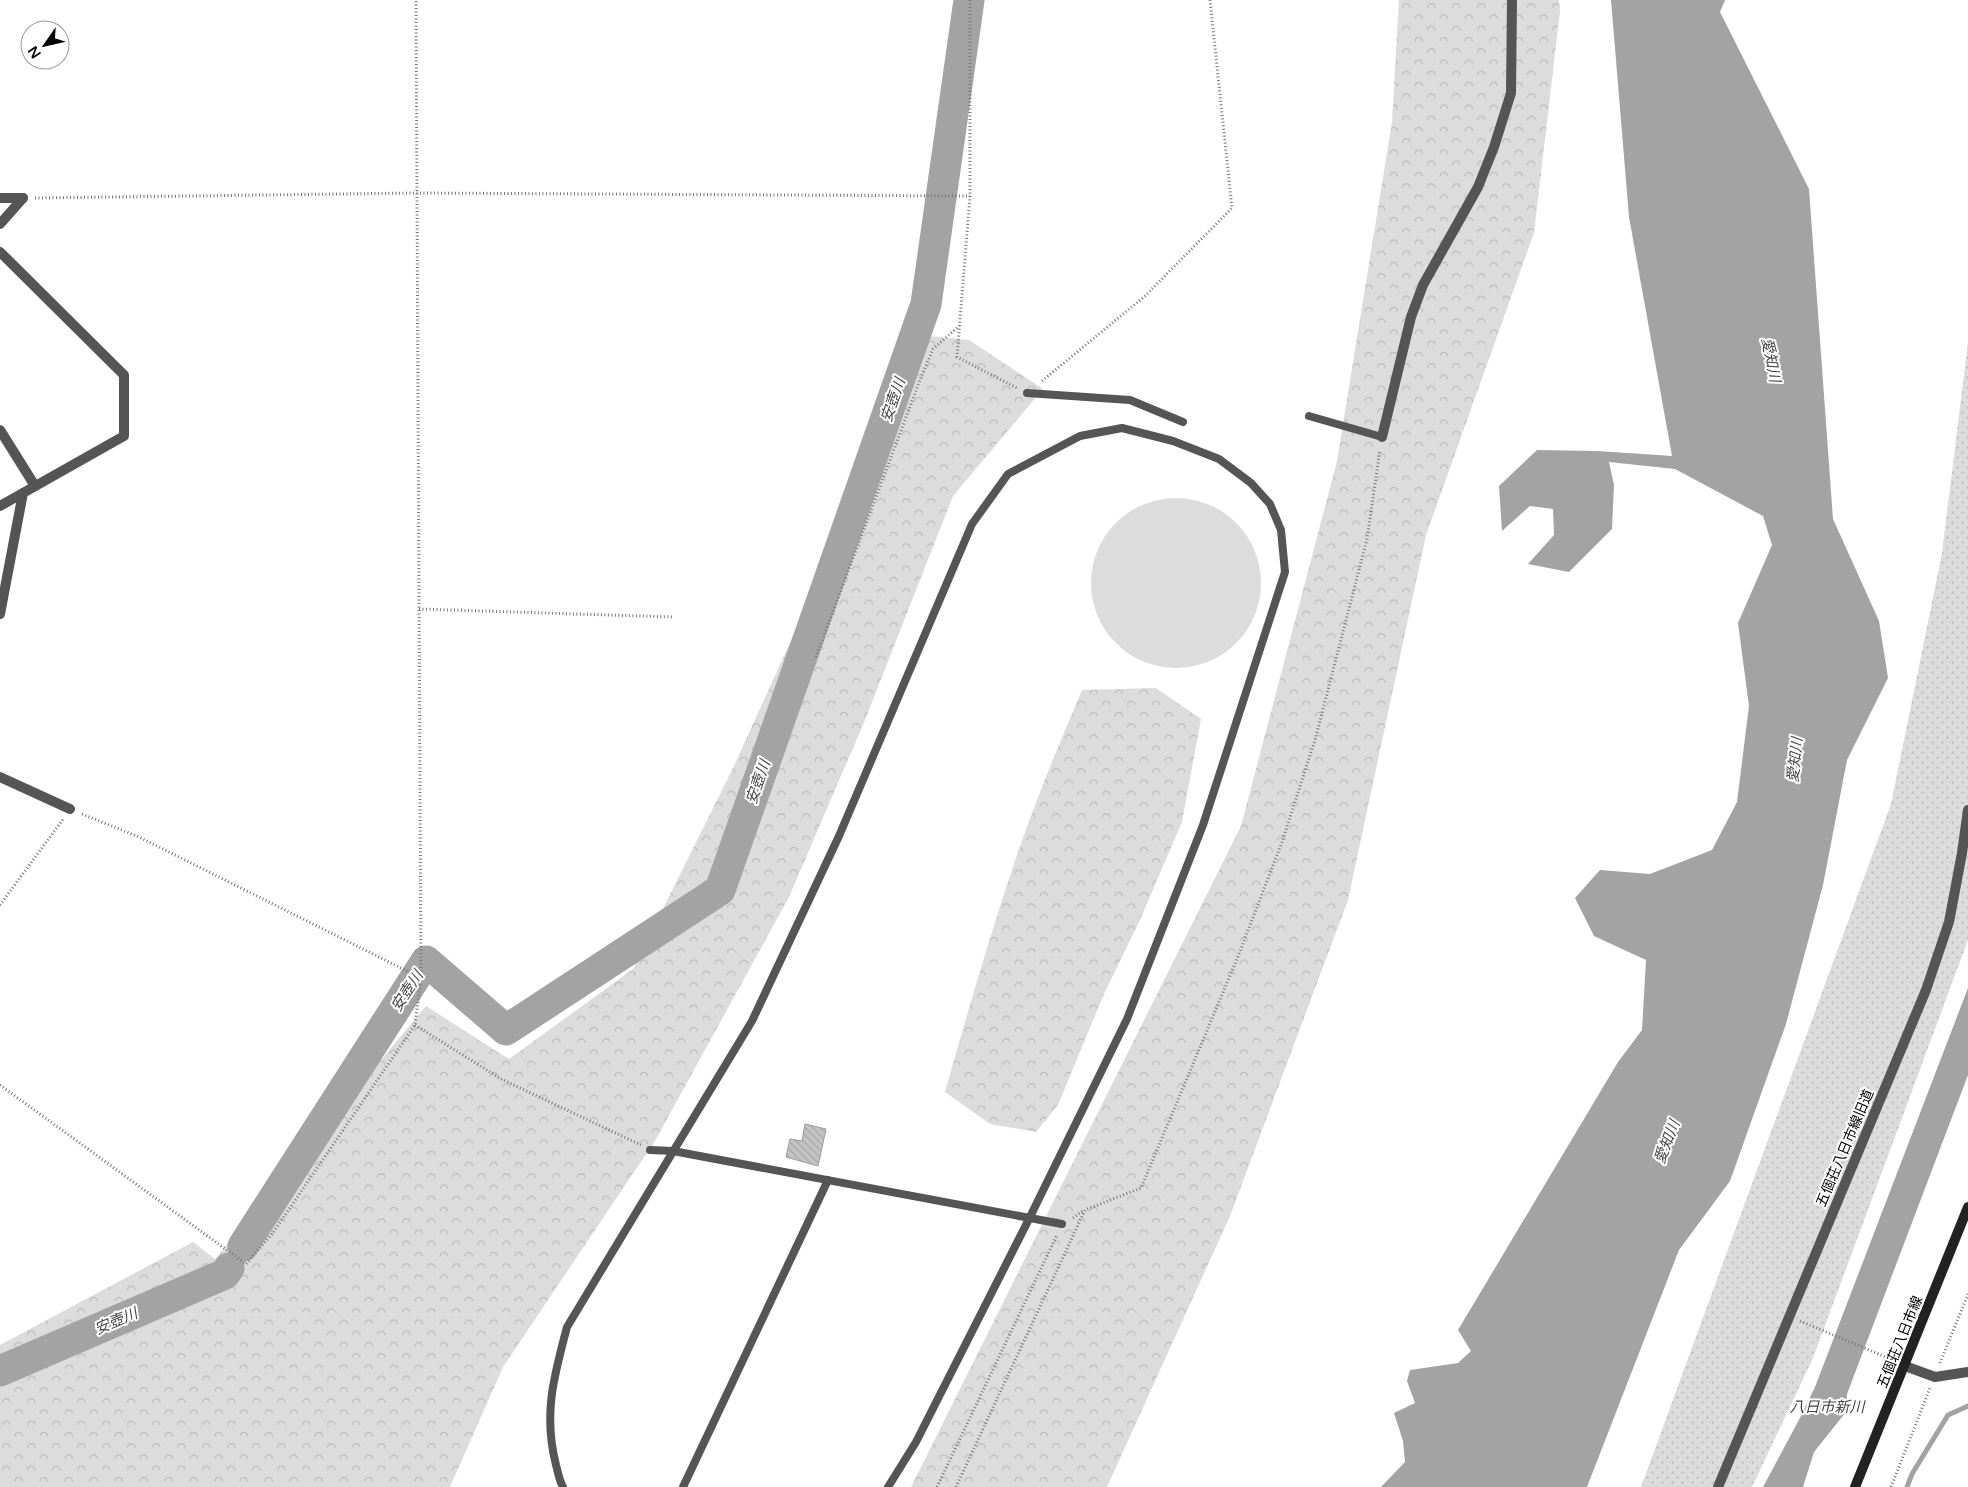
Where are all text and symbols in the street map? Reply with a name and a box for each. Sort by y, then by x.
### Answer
north arrow [20,20,70,70]
text: N [24,43,45,61]
water label: 愛知川 [1758,336,1785,386]
water label: 安壺川 [877,374,909,424]
water label: 愛知川 [1784,735,1807,783]
water label: 安壺川 [742,756,774,806]
water label: 安壺川 [387,966,428,1015]
street label: 五個荘八日市線旧道 [1813,1087,1877,1209]
water label: 愛知川 [1651,1116,1684,1166]
street label: 五個荘八日市線 [1874,1293,1926,1391]
water label: 安壺川 [92,1303,142,1338]
water label: 八日市新川 [1789,1398,1866,1416]

